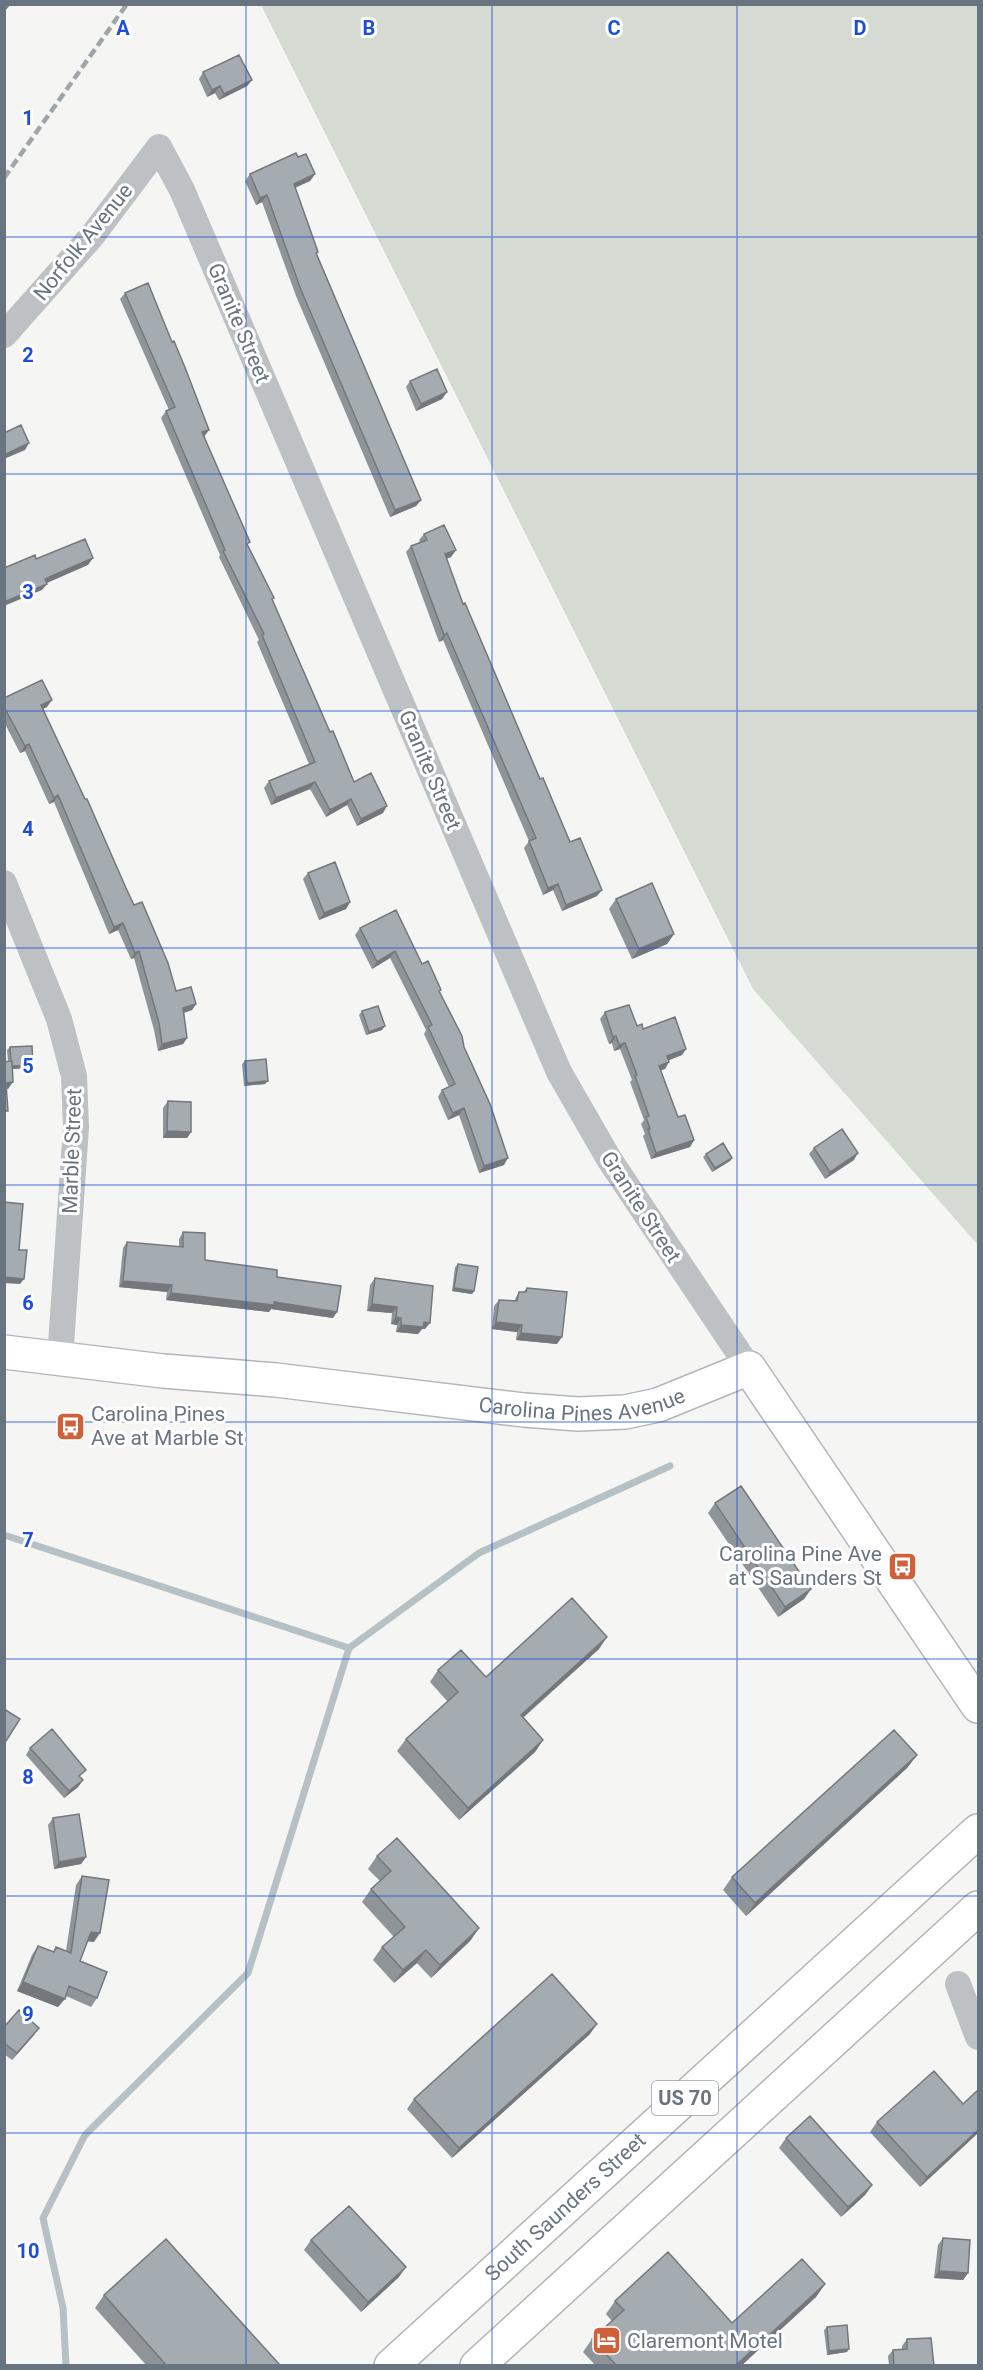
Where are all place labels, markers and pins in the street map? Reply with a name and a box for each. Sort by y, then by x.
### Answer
place label: Carolina Pines Ave at Marble St [91,1402,244,1450]
bus stop icon: Carolina Pines Ave at Marble St [54,1410,86,1442]
place label: Carolina Pine Ave at S Saunders St [719,1542,882,1590]
bus stop icon: Carolina Pine Ave at S Saunders St [887,1550,919,1582]
hotel icon: Claremont Motel [590,2325,622,2357]
place label: Claremont Motel [627,2329,783,2353]

